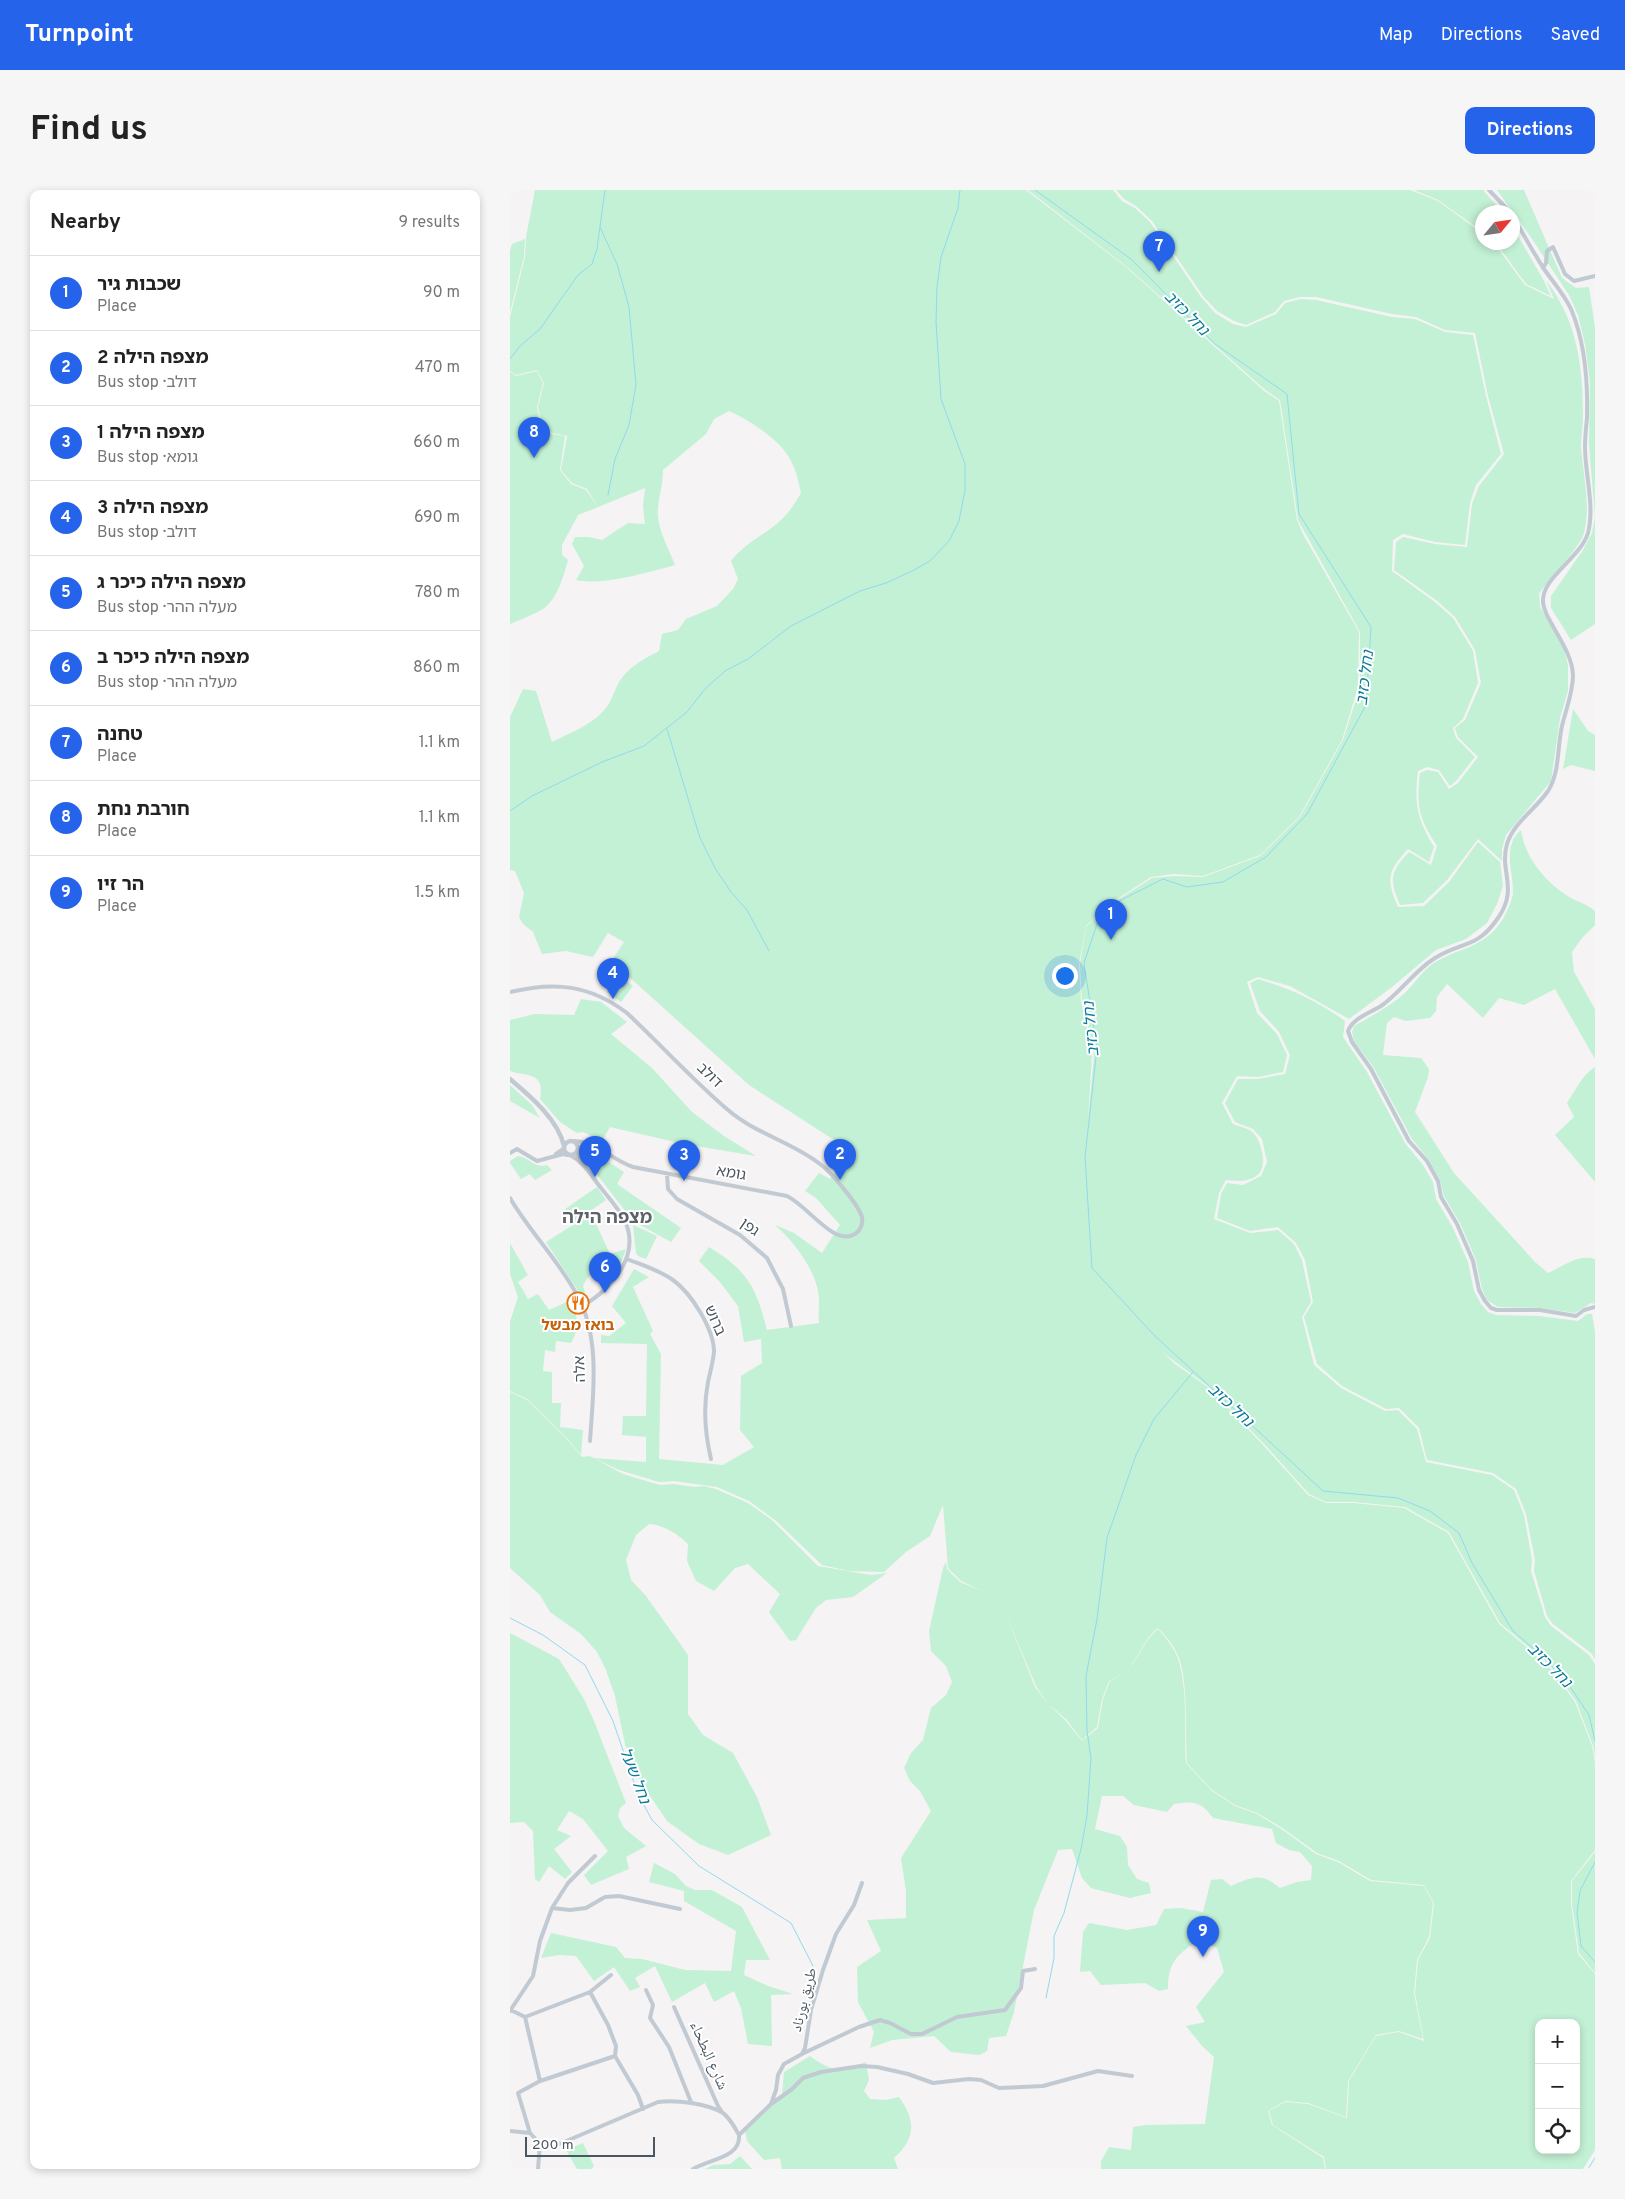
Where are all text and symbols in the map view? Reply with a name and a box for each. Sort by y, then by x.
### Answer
text: Turnpoint [25,20,134,50]
text: Map [1379,24,1413,47]
text: Directions [1441,24,1523,47]
text: Saved [1551,24,1600,47]
button: Directions [1465,107,1595,154]
text: Find us [30,108,148,152]
north arrow [1475,205,1520,250]
text: Nearby [50,209,121,236]
text: 9 results [398,213,460,233]
pin: 7 [1143,231,1175,272]
text: שכבות גיר [97,273,181,297]
text: 1 [63,283,69,303]
text: 90 m [423,283,460,303]
water label: נחל כזיב [1159,287,1213,341]
text: Place [97,297,137,317]
text: מצפה הילה 2 [97,346,209,370]
text: 2 [61,358,71,378]
text: 470 m [415,358,460,378]
text: Bus stop · דולב [97,373,197,393]
pin: 8 [518,417,550,458]
text: מצפה הילה 1 [97,421,205,445]
text: 3 [61,433,71,453]
text: 660 m [413,433,460,453]
text: Bus stop · גומא [97,448,198,468]
text: מצפה הילה 3 [97,496,208,520]
text: 4 [61,508,71,528]
text: 690 m [414,508,460,528]
text: Bus stop · דולב [97,523,197,543]
text: מצפה הילה כיכר ג [97,571,246,595]
text: 5 [61,583,71,603]
text: 780 m [415,583,460,603]
text: Bus stop · מעלה ההר [97,598,237,618]
text: מצפה הילה כיכר ב [97,646,249,670]
water label: נחל כזיב [1353,649,1379,707]
text: 6 [61,658,71,678]
text: 860 m [413,658,460,678]
text: Bus stop · מעלה ההר [97,673,237,693]
text: טחנה [97,723,143,747]
text: 7 [62,733,70,753]
text: 1.1 km [419,733,460,753]
text: Place [97,747,137,767]
text: חורבת נחת [97,798,190,822]
text: 8 [61,808,71,828]
text: 1.1 km [419,808,460,828]
text: Place [97,822,137,842]
text: הר זיו [97,873,144,897]
text: 9 [61,883,71,903]
text: 1.5 km [415,883,460,903]
text: Place [97,897,137,917]
pin: 1 [1095,899,1127,940]
pin: 4 [597,958,629,999]
your location [1052,963,1078,989]
water label: נחל כזיב [1080,1000,1104,1057]
street label: דולב [692,1059,726,1093]
pin: 5 [579,1136,611,1177]
pin: 2 [824,1139,856,1180]
pin: 3 [668,1140,700,1181]
street label: גומא [715,1162,748,1186]
district label: מצפה הילה [562,1207,652,1230]
street label: גפן [736,1215,763,1242]
pin: 6 [589,1252,621,1293]
restaurant icon: בואז מבשל [566,1291,590,1315]
street label: ברוש [699,1303,729,1340]
place label: בואז מבשל [541,1317,615,1336]
street label: אלה [571,1355,591,1383]
water label: נחל כזיב [1203,1380,1258,1433]
water label: נחל כזיב [1522,1639,1576,1693]
water label: נחל שעל [614,1745,654,1808]
pin: 9 [1187,1916,1219,1957]
street label: طريق بورناد [788,1966,822,2034]
street label: شارع البطحاء [684,2019,732,2093]
map controls [1535,2019,1580,2154]
button: + [1535,2019,1580,2064]
button: − [1535,2064,1580,2109]
button: locate [1535,2109,1580,2154]
scale bar [525,2134,655,2157]
text: 200 m [532,2137,574,2154]

